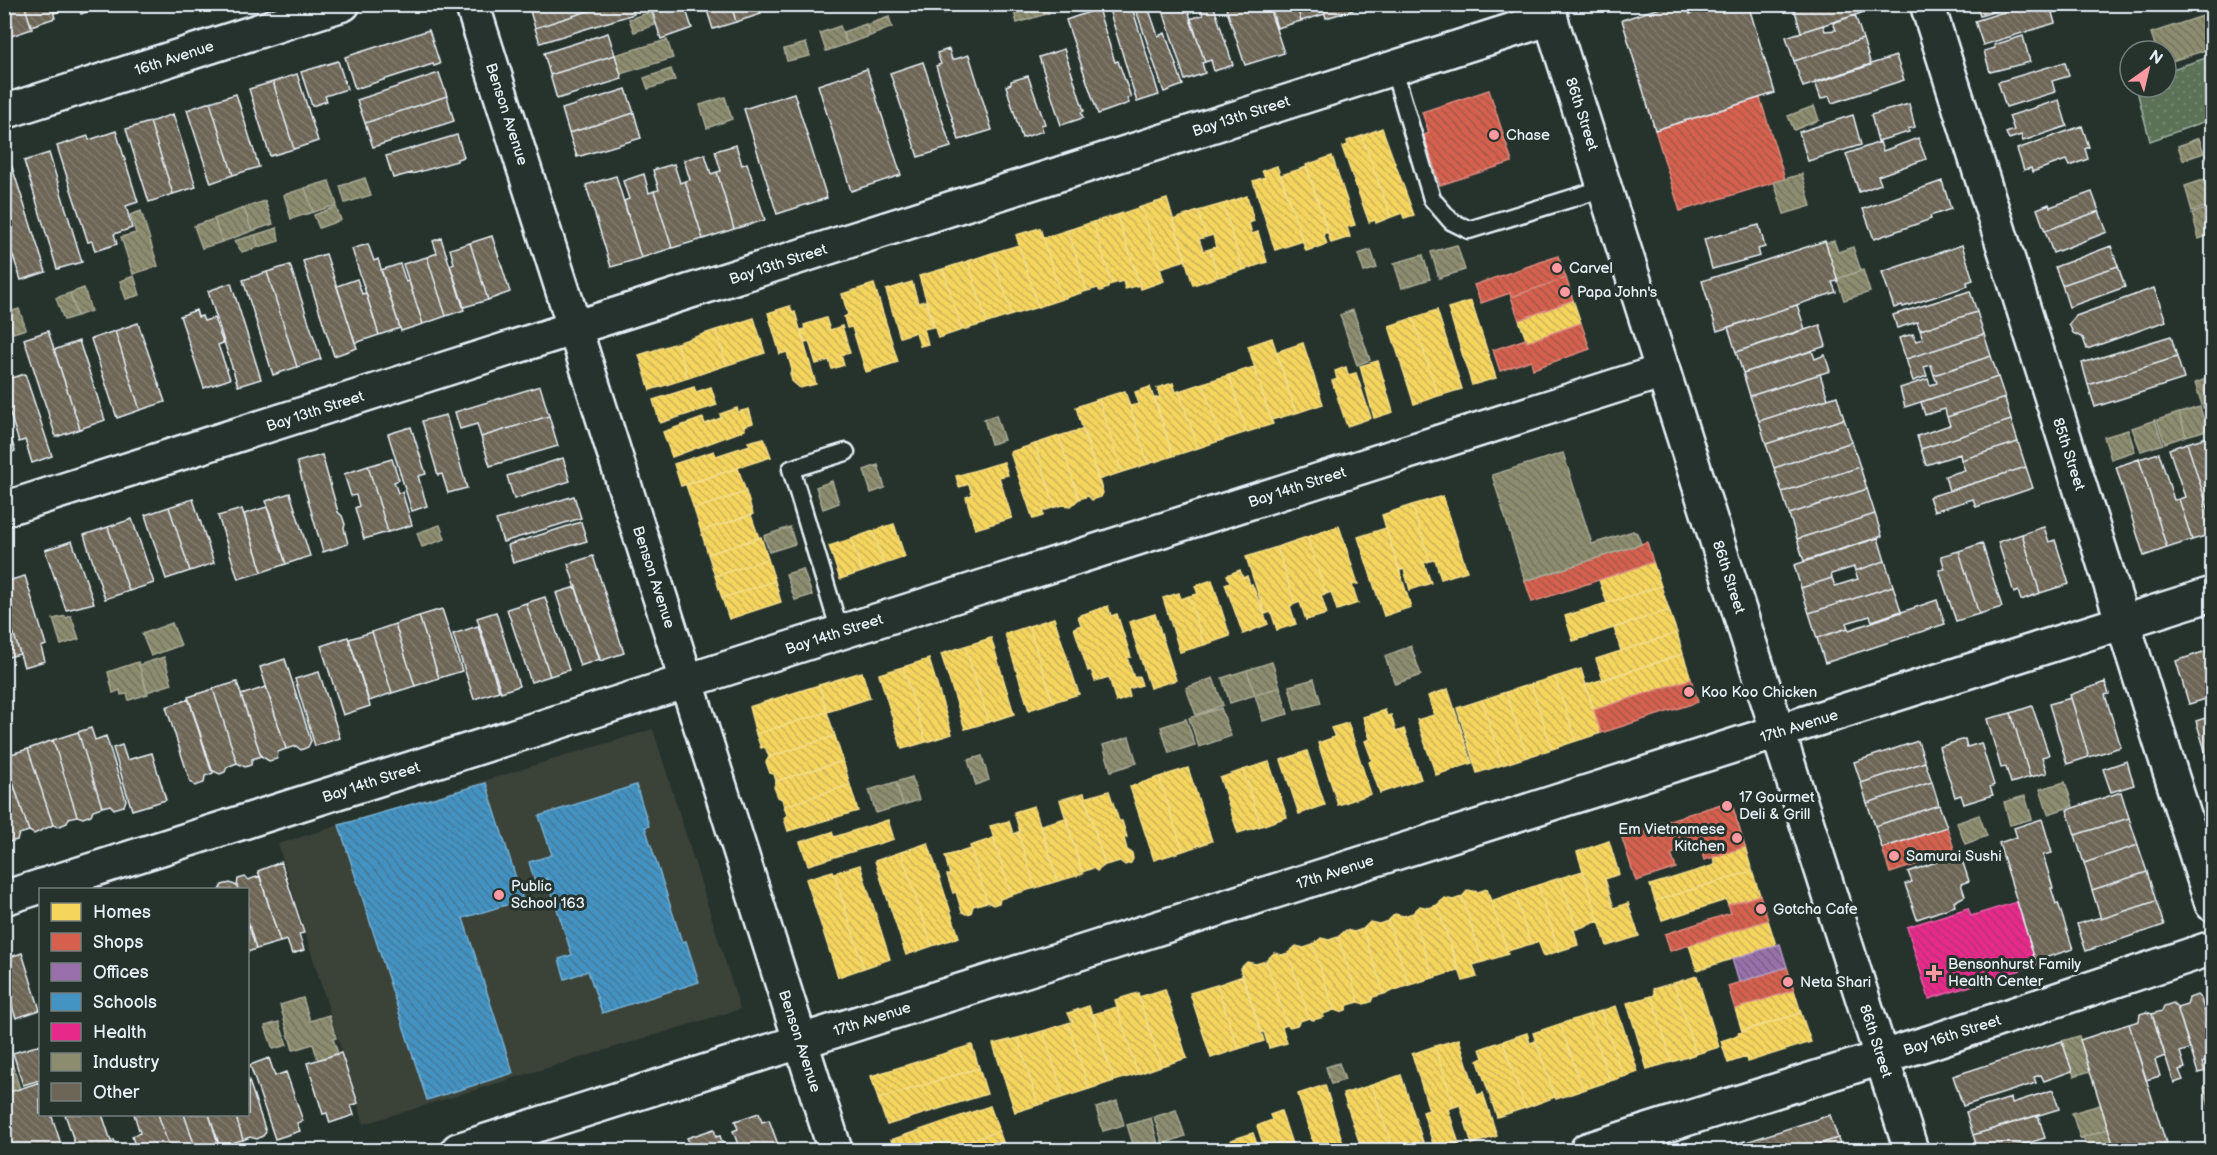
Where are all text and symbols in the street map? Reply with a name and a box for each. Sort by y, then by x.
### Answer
street label: 16th Avenue [132,37,216,80]
north arrow [2118,39,2178,99]
text: N [2145,47,2166,69]
street label: Benson Avenue [481,61,532,168]
street label: 86th Street [1561,75,1602,153]
street label: Bay 13th Street [1190,92,1293,141]
place label: Chase [1506,126,1550,145]
marker: Chase [1487,128,1501,142]
street label: Bay 13th Street [727,240,830,289]
place label: Carvel [1569,259,1613,278]
marker: Carvel [1550,261,1564,275]
place label: Papa John's [1577,283,1658,302]
marker: Papa John's [1558,285,1572,299]
street label: Bay 13th Street [264,387,367,436]
street label: 85th Street [2048,415,2089,493]
street label: Bay 14th Street [1246,463,1349,512]
street label: Benson Avenue [628,524,679,631]
street label: 86th Street [1708,538,1749,616]
street label: Bay 14th Street [783,610,886,659]
place label: Koo Koo Chicken [1701,683,1817,702]
marker: Koo Koo Chicken [1682,685,1696,699]
street label: 17th Avenue [1758,706,1840,747]
street label: Bay 14th Street [320,758,423,807]
place label: 17 Gourmet Deli & Grill [1739,788,1815,824]
marker: 17 Gourmet Deli & Grill [1720,799,1734,813]
place label: Em Vietnamese Kitchen [1618,820,1725,856]
marker: Em Vietnamese Kitchen [1730,831,1744,845]
place label: Samurai Sushi [1906,847,2002,866]
marker: Samurai Sushi [1887,849,1901,863]
street label: 17th Avenue [1294,851,1376,894]
place label: Public School 163 [511,877,585,913]
legend [39,888,249,1116]
marker: Public School 163 [492,888,506,902]
place label: Gotcha Cafe [1773,900,1858,919]
text: Homes [93,902,151,923]
marker: Gotcha Cafe [1754,902,1768,916]
text: Shops [93,932,144,953]
place label: Bensonhurst Family Health Center [1948,955,2081,991]
text: Offices [93,962,149,983]
marker: Bensonhurst Family Health Center [1925,964,1943,982]
place label: Neta Shari [1800,973,1871,992]
marker: Neta Shari [1781,975,1795,989]
street label: Benson Avenue [774,988,825,1095]
text: Schools [93,992,157,1013]
street label: 17th Avenue [831,998,913,1041]
street label: 86th Street [1855,1002,1896,1080]
street label: Bay 16th Street [1901,1011,2004,1060]
text: Health [93,1022,147,1043]
text: Industry [93,1052,160,1073]
text: Other [93,1082,140,1103]

